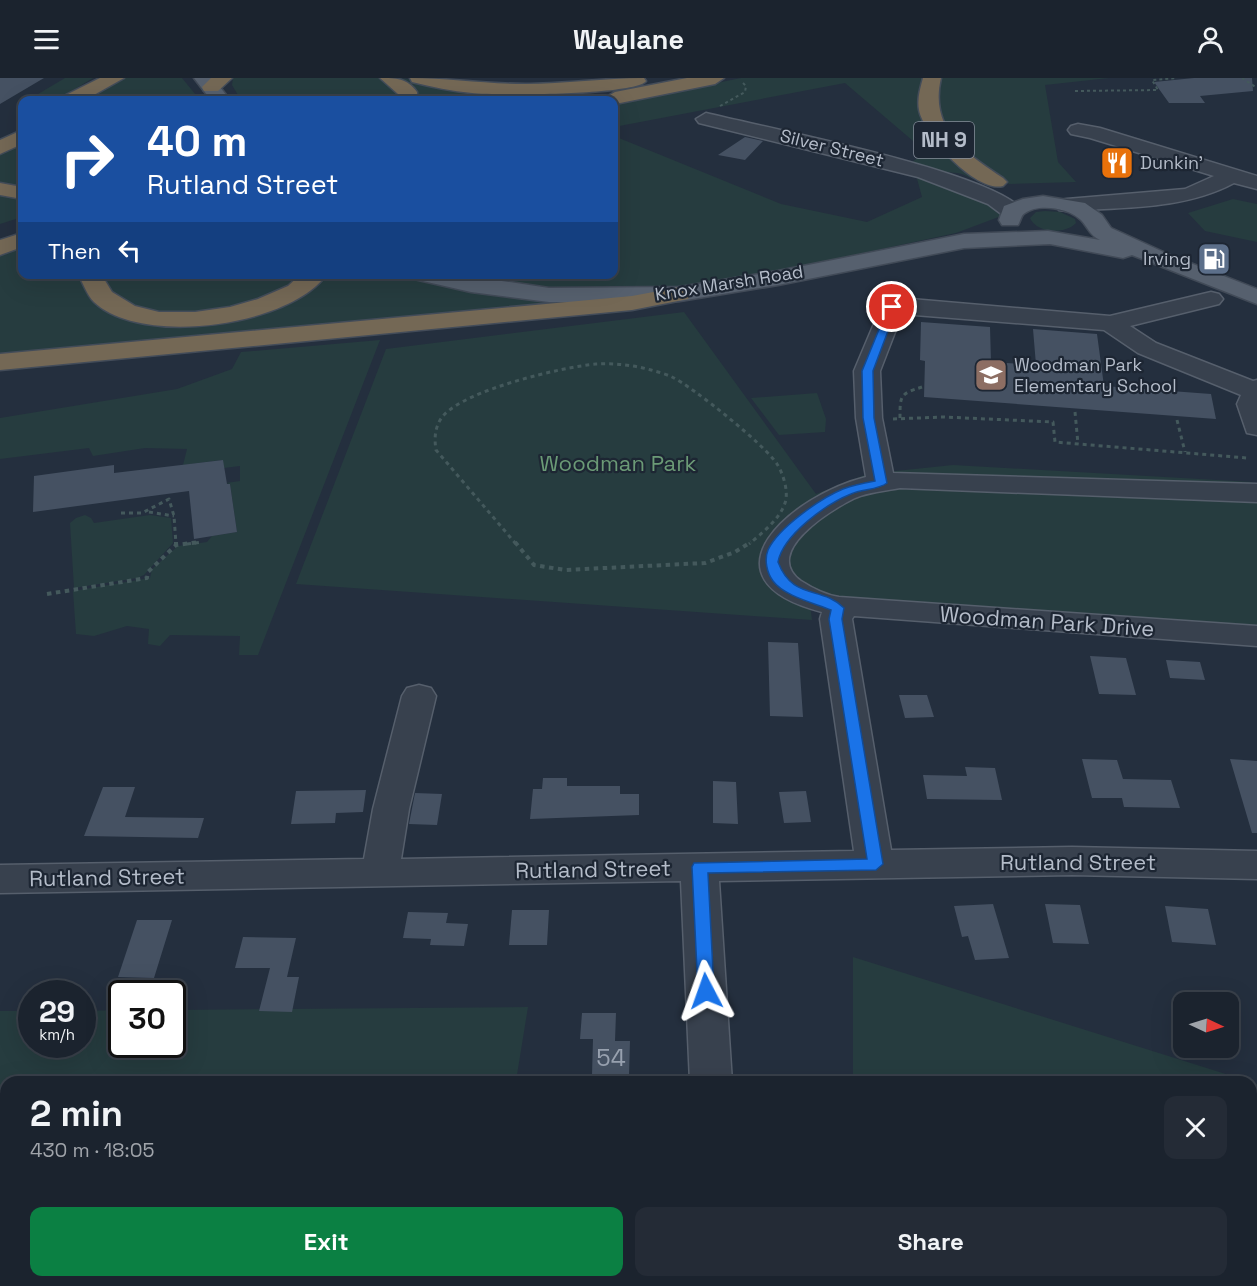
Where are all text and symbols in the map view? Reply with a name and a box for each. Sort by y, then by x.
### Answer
text: Waylane [573,22,684,57]
icon: menu [30,23,63,56]
icon: person [1194,23,1227,56]
text: 40 m [147,115,247,168]
icon: right [48,120,126,198]
road number: NH 9 [914,122,974,158]
street label: Silver Street [778,124,886,172]
restaurant icon: Dunkin' [1099,145,1135,181]
place label: Dunkin' [1140,151,1203,174]
text: Rutland Street [147,167,339,202]
icon: left [113,234,146,267]
text: Then [48,237,101,265]
fuel station icon: Irving [1196,241,1232,277]
place label: Irving [1143,247,1191,270]
street label: Knox Marsh Road [653,259,805,306]
pin [866,281,917,332]
icon: arrive [875,290,908,323]
place label: Woodman Park Elementary School [1014,353,1177,397]
school or university icon: Woodman Park Elementary School [973,357,1009,393]
park label: Woodman Park [540,449,697,477]
street label: Woodman Park Drive [939,600,1155,642]
street label: Rutland Street [1000,848,1156,876]
street label: Rutland Street [515,854,671,884]
street label: Rutland Street [29,862,185,892]
position arrow [674,959,738,1023]
speed limit sign: 30 [108,980,186,1058]
text: 29 [39,992,75,1031]
north arrow [1173,992,1239,1058]
map controls [1173,992,1239,1058]
text: km/h [39,1025,75,1044]
house number: 54 [596,1042,626,1073]
text: 2 min [30,1091,123,1137]
button: close [1164,1096,1227,1159]
text: 430 m · 18:05 [30,1137,154,1163]
button: Exit [30,1207,623,1276]
button: Share [635,1207,1227,1276]

